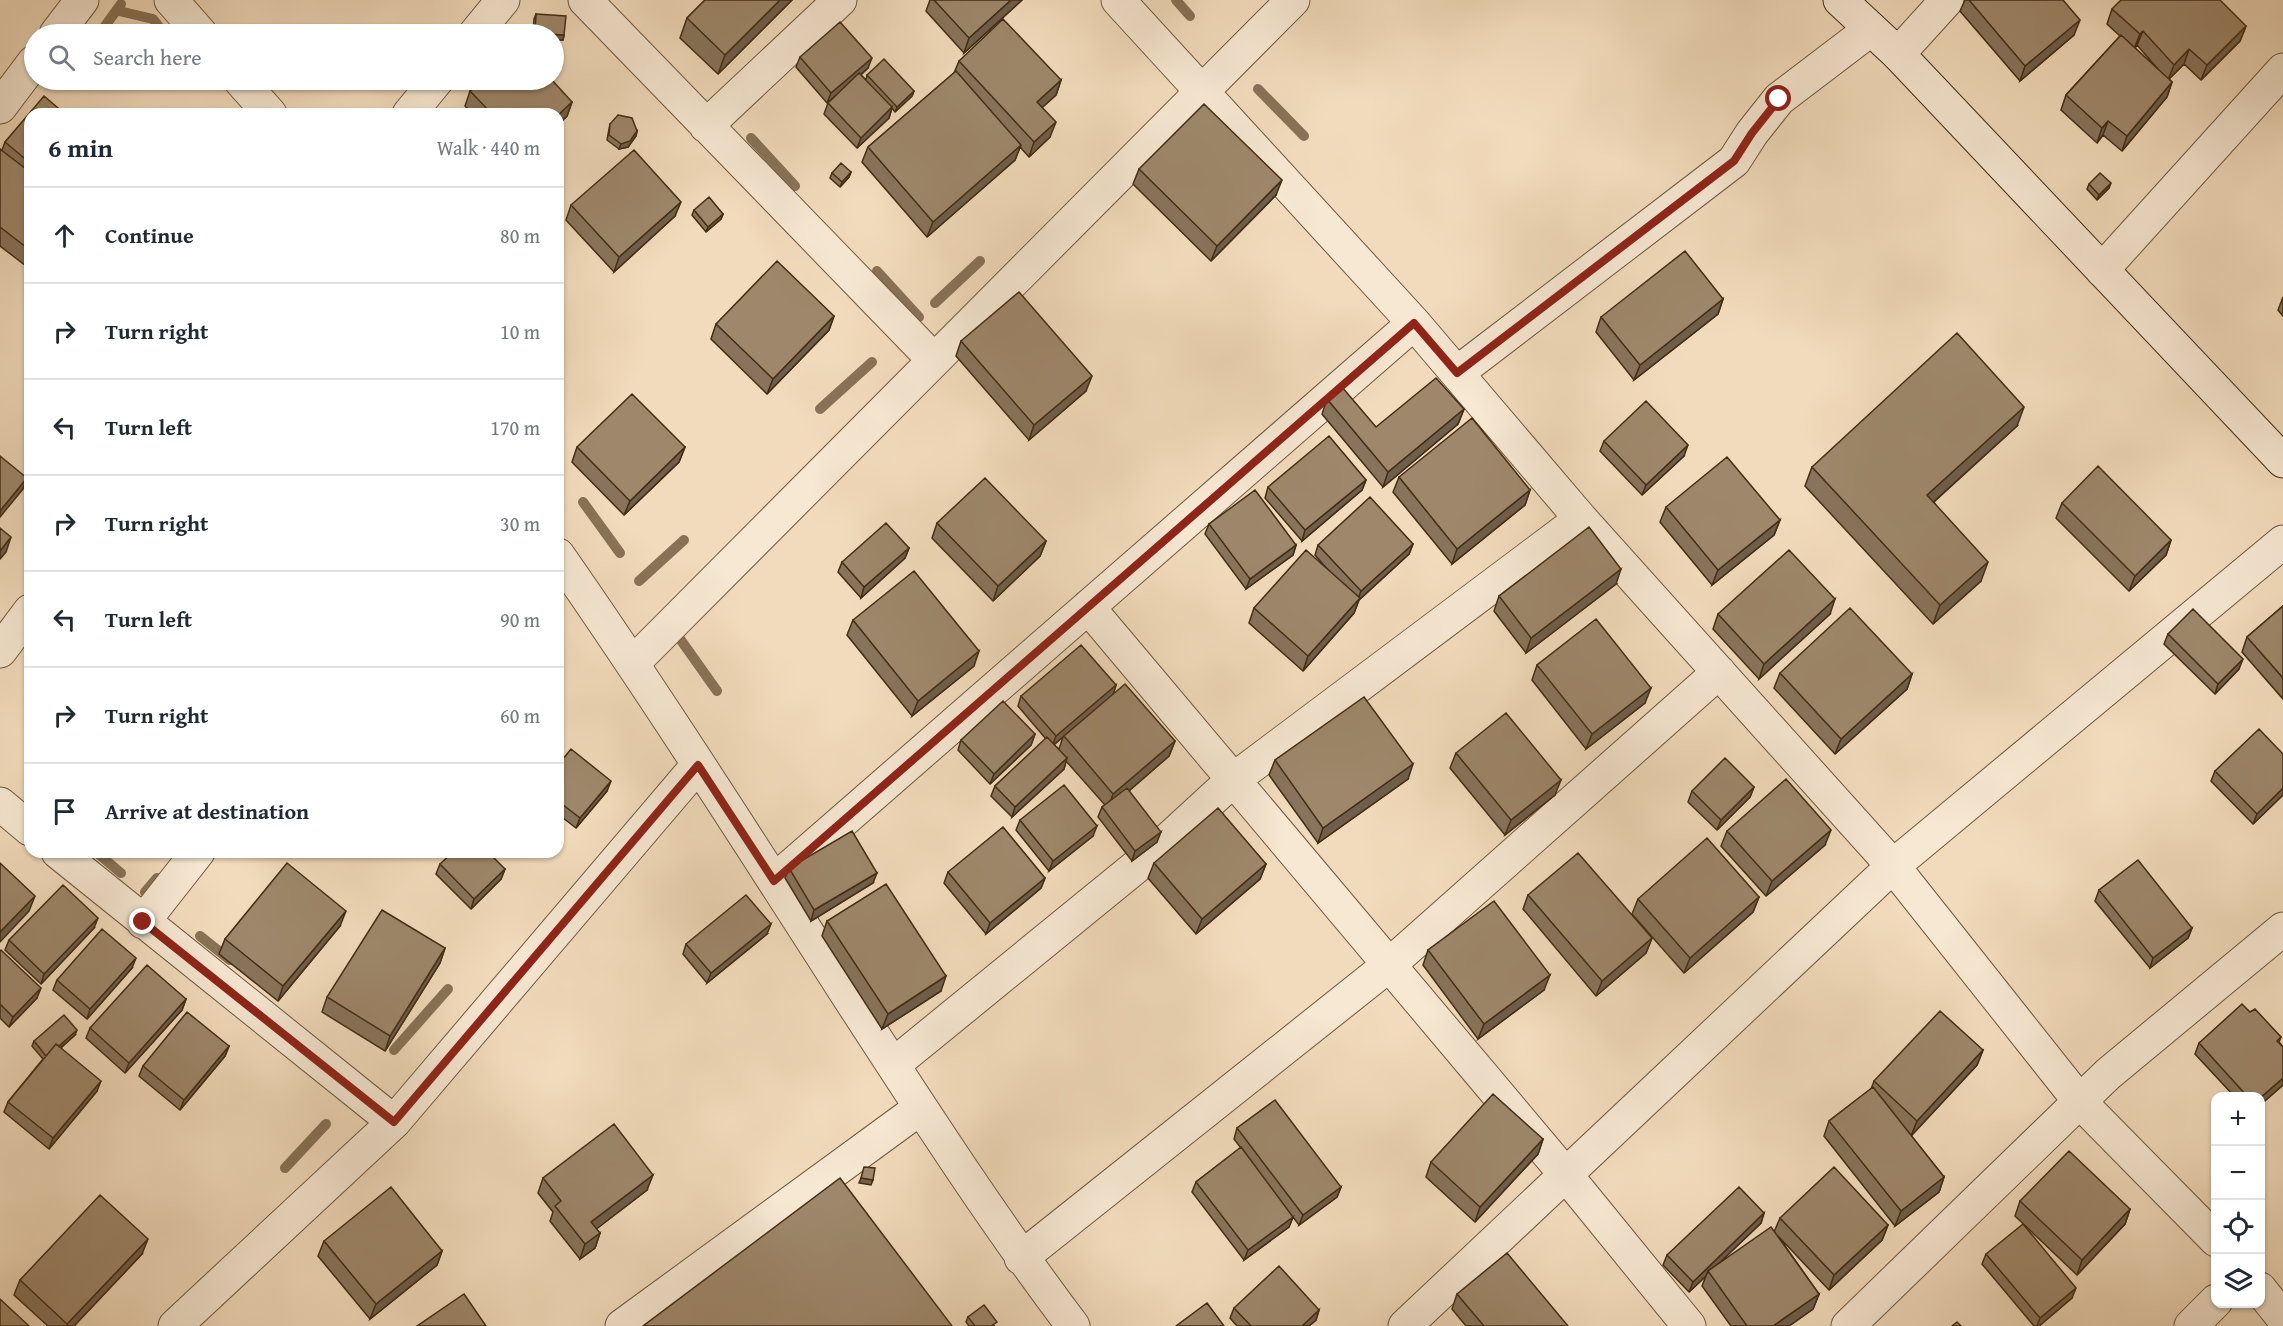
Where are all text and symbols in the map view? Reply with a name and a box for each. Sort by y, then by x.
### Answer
search box [24,24,564,90]
icon: search [45,41,78,74]
text: Search here [93,41,202,73]
route start [1765,85,1791,111]
text: 6 min [48,128,113,167]
text: Walk · 440 m [437,133,540,162]
icon: ahead [48,219,81,252]
text: Continue [105,219,194,251]
text: 80 m [500,221,540,250]
icon: right [48,315,81,348]
text: Turn right [105,315,208,347]
text: 10 m [500,317,540,346]
icon: left [48,411,81,444]
text: Turn left [105,411,192,443]
text: 170 m [490,413,540,442]
icon: right [48,507,81,540]
text: Turn right [105,507,208,539]
text: 30 m [500,509,540,538]
icon: left [48,603,81,636]
text: Turn left [105,603,192,635]
text: 90 m [500,605,540,634]
icon: right [48,699,81,732]
text: Turn right [105,699,208,731]
text: 60 m [500,701,540,730]
icon: arrive [48,795,81,828]
text: Arrive at destination [105,795,309,827]
route end [129,908,155,934]
map controls [2211,1092,2265,1308]
button: + [2211,1092,2265,1146]
button: − [2211,1146,2265,1200]
button: locate [2211,1200,2265,1254]
button: layers [2211,1254,2265,1308]

